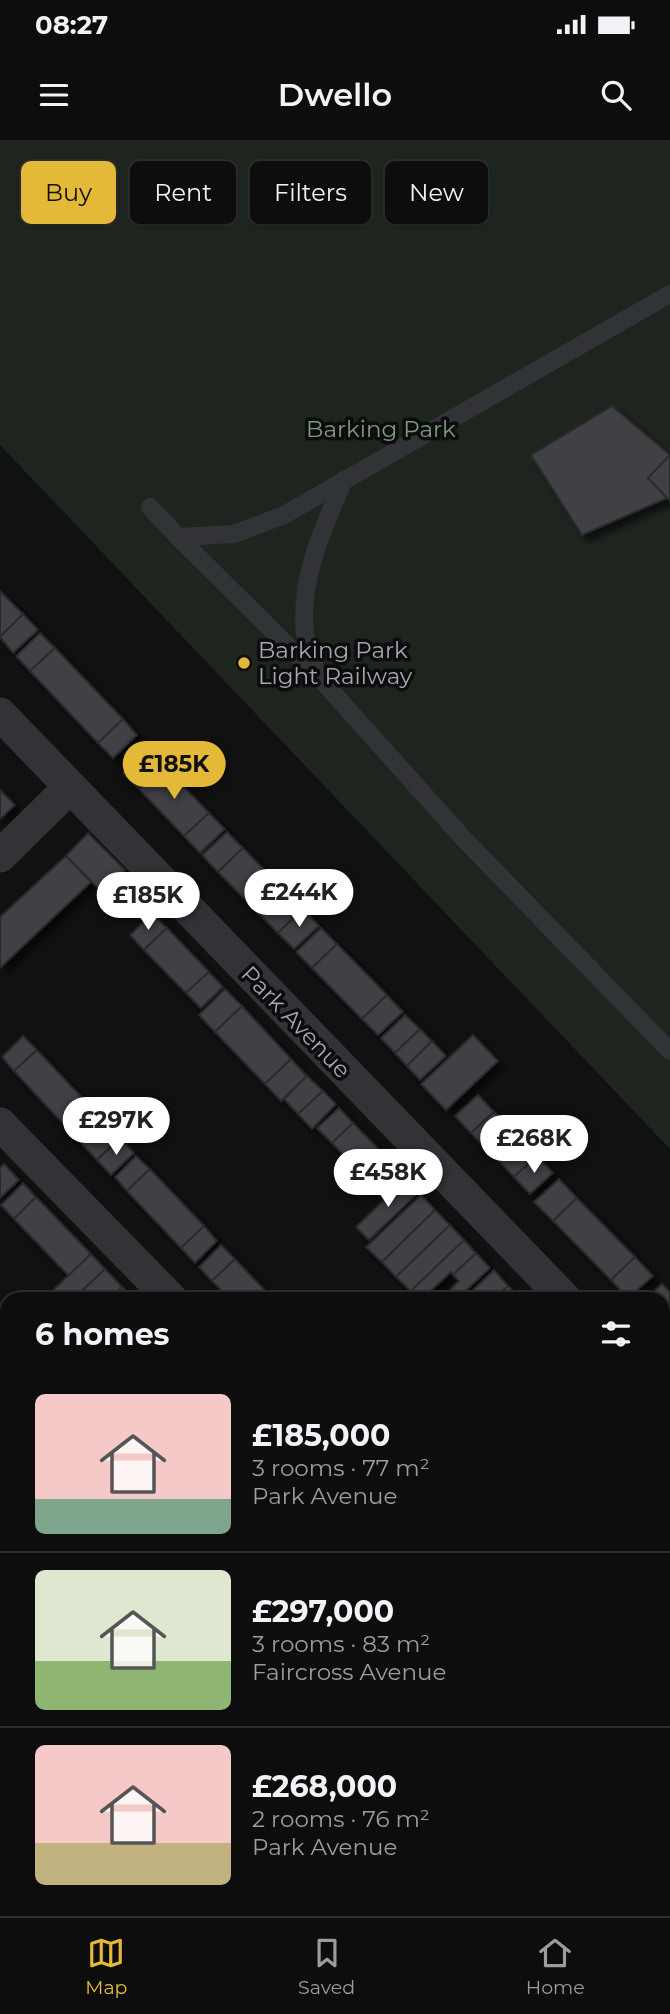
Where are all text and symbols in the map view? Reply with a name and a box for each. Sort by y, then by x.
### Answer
text: 08:27 [35,9,108,41]
text: Dwello [278,75,392,114]
icon: menu [35,76,73,114]
icon: search [597,76,635,114]
chip: Buy [21,161,116,224]
chip: Rent [130,161,236,224]
chip: Filters [250,161,371,224]
chip: New [385,161,488,224]
park label: Barking Park [306,415,456,443]
place label: Barking Park Light Railway [258,636,413,690]
marker: Barking Park Light Railway [236,655,252,671]
pin: £185K [125,742,223,801]
text: £185K [139,750,209,778]
pin: £244K [250,870,348,929]
pin: £185K [99,872,197,932]
text: £244K [260,878,338,906]
text: £185K [113,881,183,909]
street label: Park Avenue [235,960,357,1084]
pin: £297K [67,1098,165,1157]
text: £297K [79,1106,153,1134]
pin: £268K [485,1116,583,1175]
text: £268K [496,1124,572,1152]
pin: £458K [339,1150,437,1209]
text: £458K [350,1158,426,1186]
icon: filters [597,1315,635,1353]
text: 6 homes [35,1316,170,1353]
text: £185,000 [252,1417,390,1454]
icon: home [91,1422,175,1506]
text: 3 rooms · 77 m² [252,1454,430,1482]
text: Park Avenue [252,1482,397,1510]
text: £297,000 [252,1593,394,1630]
icon: home [91,1598,175,1682]
text: 3 rooms · 83 m² [252,1630,430,1658]
text: Faircross Avenue [252,1658,446,1686]
text: £268,000 [252,1768,397,1805]
icon: home [91,1773,175,1857]
text: 2 rooms · 76 m² [252,1805,430,1833]
text: Park Avenue [252,1833,397,1861]
tab: Map [85,1934,128,1999]
tab: Saved [298,1934,355,1999]
tab: Home [526,1934,585,1999]

